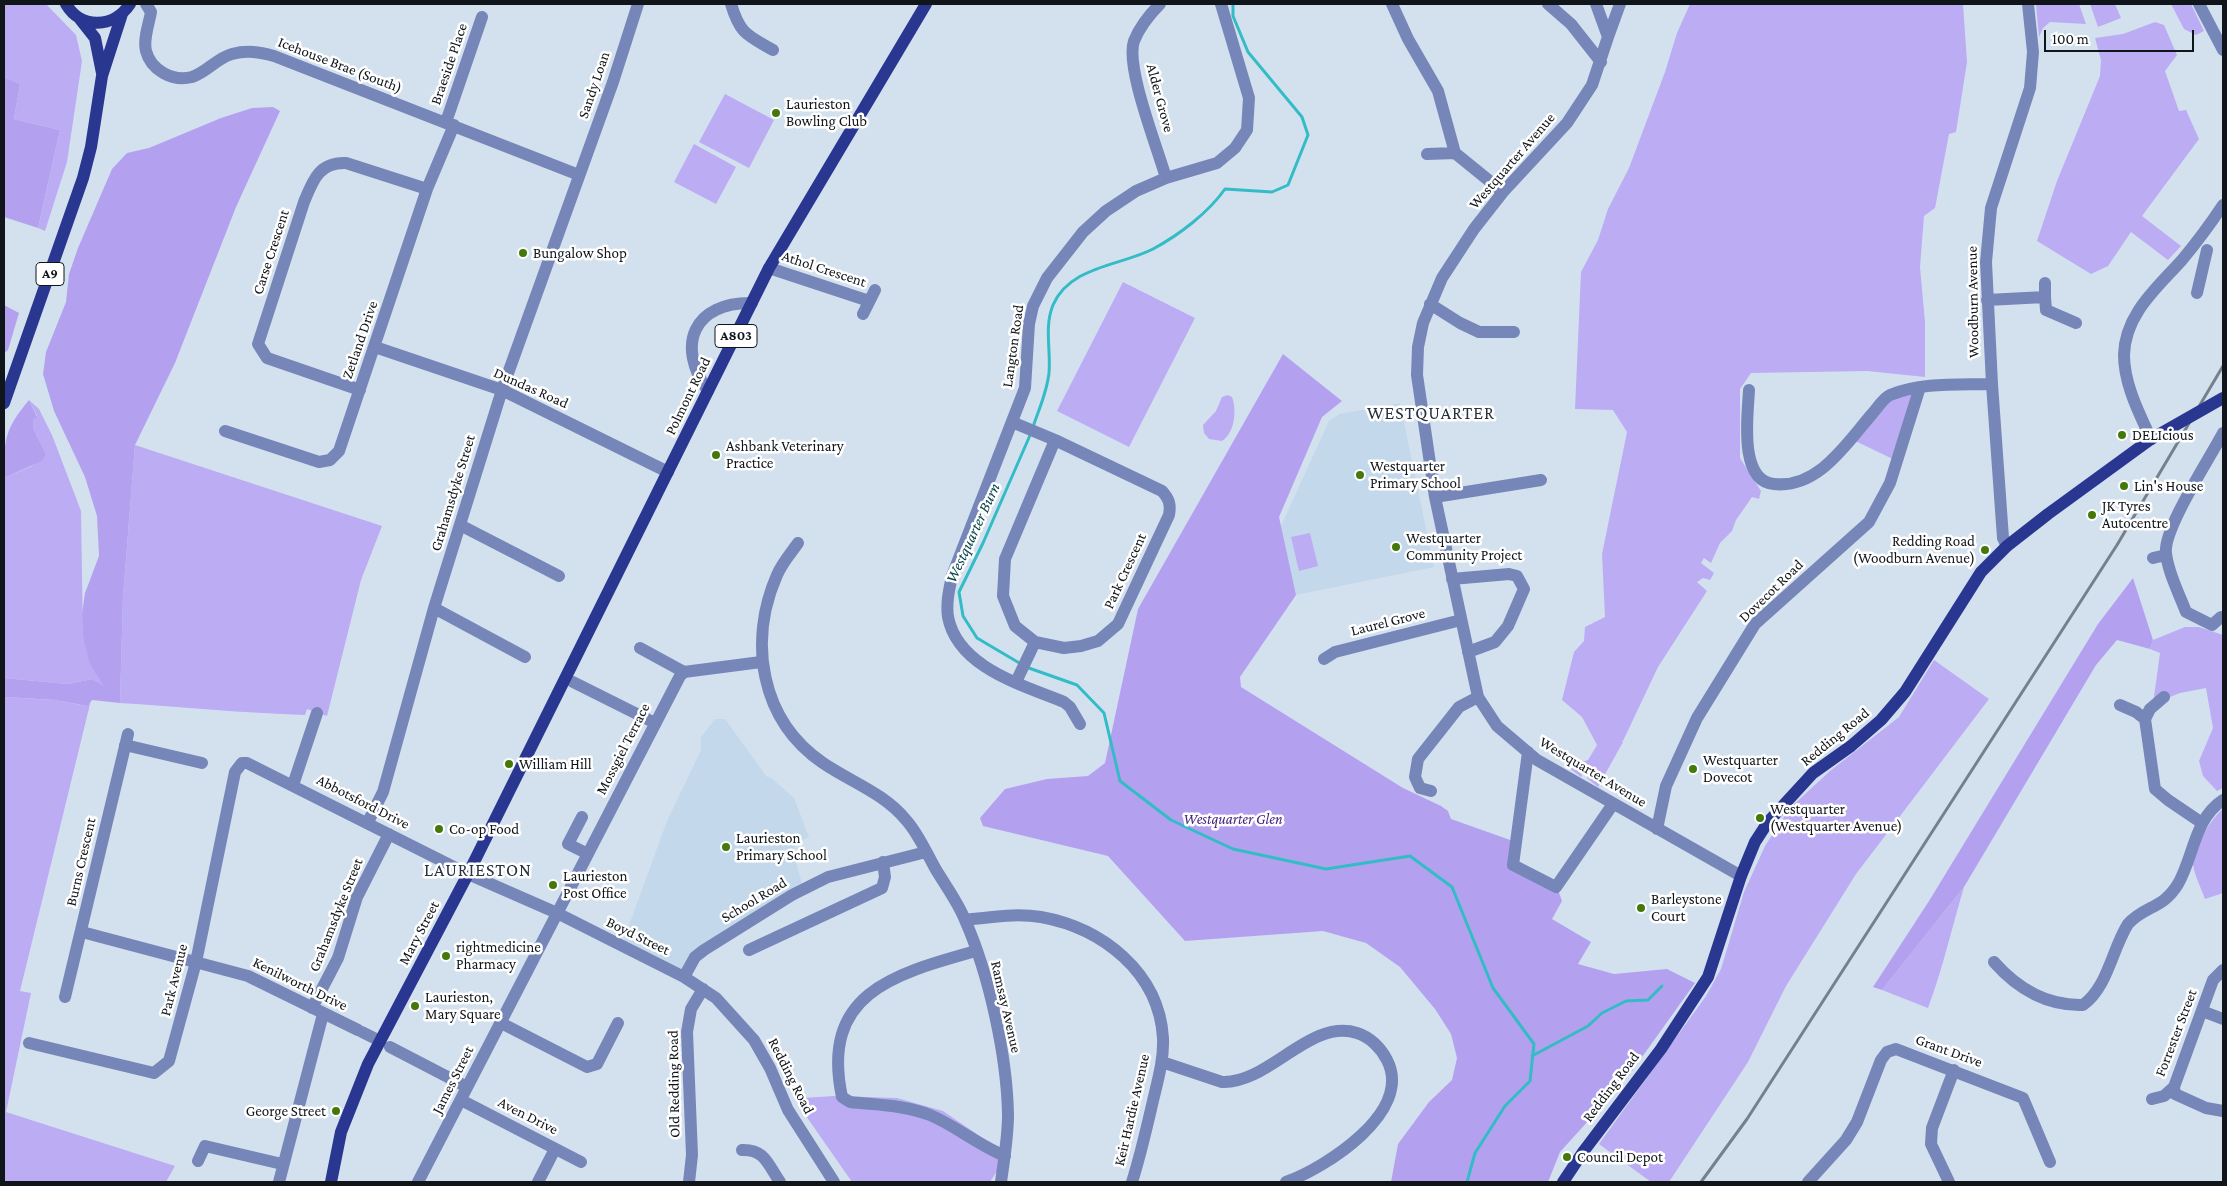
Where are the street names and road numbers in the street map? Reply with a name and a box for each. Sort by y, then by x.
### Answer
street label: Braeside Place [427,21,471,107]
street label: Icehouse Brae (South) [275,33,405,97]
street label: Sandy Loan [574,49,614,121]
street label: Alder Grove [1142,62,1178,134]
street label: Westquarter Avenue [1465,109,1559,213]
street label: Carse Crescent [249,207,293,297]
street label: Woodburn Avenue [1963,246,1983,358]
street label: Athol Crescent [780,247,868,291]
road number: A9 [36,262,64,286]
street label: Zetland Drive [338,298,382,382]
street label: Langton Road [998,303,1028,389]
road number: A803 [715,324,757,348]
street label: Polmont Road [661,354,715,438]
street label: Dundas Road [491,364,571,412]
street label: Grahamsdyke Street [427,433,479,553]
street label: Park Crescent [1100,530,1150,612]
street label: Dovecot Road [1735,556,1807,626]
street label: Laurel Grove [1349,604,1427,640]
street label: Mossgiel Terrace [592,700,654,798]
street label: Redding Road [1797,704,1873,770]
street label: Westquarter Avenue [1536,733,1650,811]
street label: Abbotsford Drive [313,771,413,833]
street label: Burns Crescent [62,816,100,908]
street label: Grahamsdyke Street [305,856,367,974]
street label: School Road [718,873,790,927]
street label: Mary Street [395,898,443,968]
street label: Boyd Street [603,913,673,959]
street label: Park Avenue [156,942,192,1018]
street label: Kenilworth Drive [250,953,350,1015]
street label: Ramsay Avenue [987,959,1025,1055]
street label: Forrester Street [2151,987,2201,1079]
street label: Old Redding Road [664,1030,684,1138]
street label: Grant Drive [1913,1031,1985,1071]
street label: Redding Road [764,1035,818,1117]
street label: James Street [428,1043,478,1117]
street label: Redding Road [1579,1048,1643,1126]
street label: Keir Hardie Avenue [1110,1052,1154,1168]
street label: Aven Drive [495,1093,561,1139]

